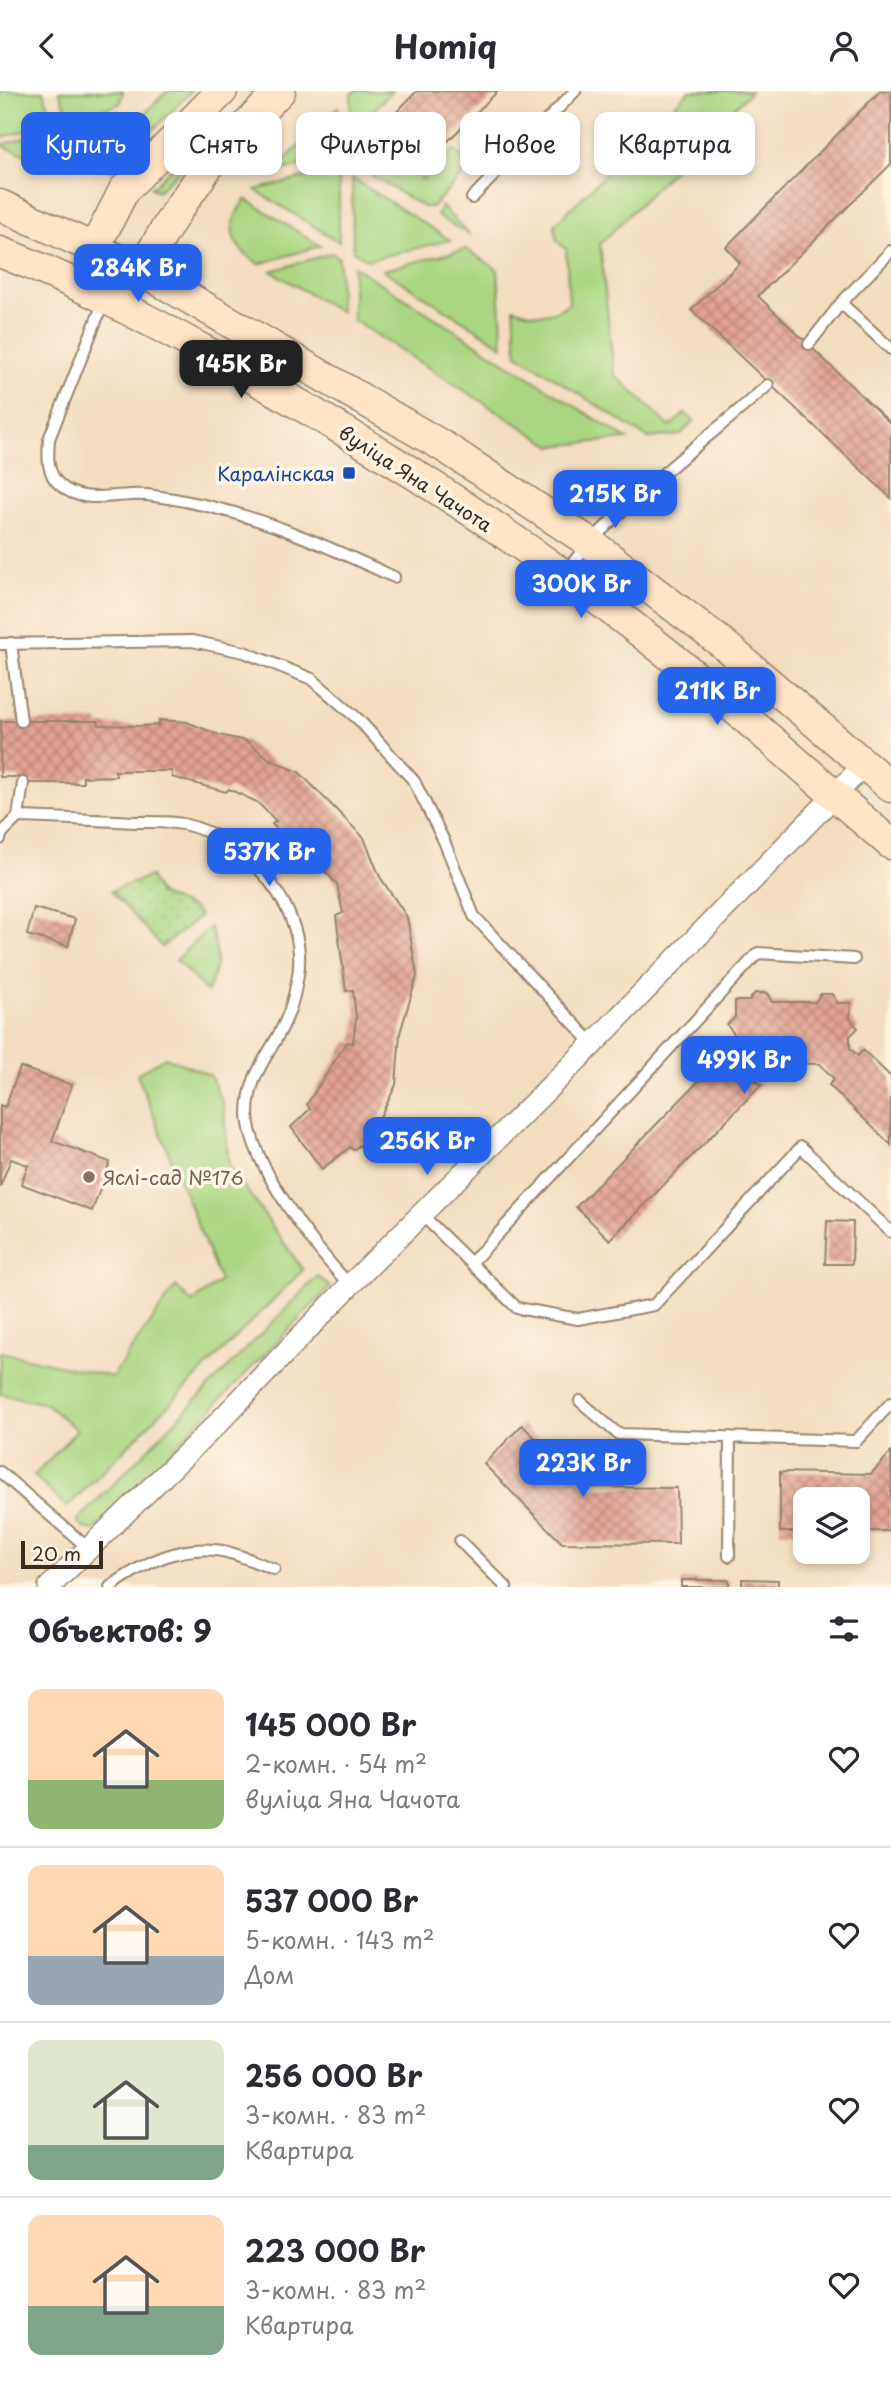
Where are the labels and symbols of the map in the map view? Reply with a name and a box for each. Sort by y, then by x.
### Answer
pin: 284K Br [73,245,203,304]
pin: 145K Br [176,341,306,400]
street label: вуліца Яна Чачота [334,418,498,538]
place label: Каралінская [217,459,335,487]
marker: Каралінская [341,465,357,481]
pin: 215K Br [550,471,680,530]
pin: 300K Br [516,561,646,620]
pin: 211K Br [652,667,782,727]
pin: 537K Br [204,829,334,888]
pin: 499K Br [679,1037,809,1096]
pin: 256K Br [362,1117,492,1177]
place label: Яслі-сад №176 [103,1163,244,1191]
marker: Яслі-сад №176 [81,1169,97,1185]
pin: 223K Br [518,1439,648,1499]
scale bar [21,1538,103,1570]

